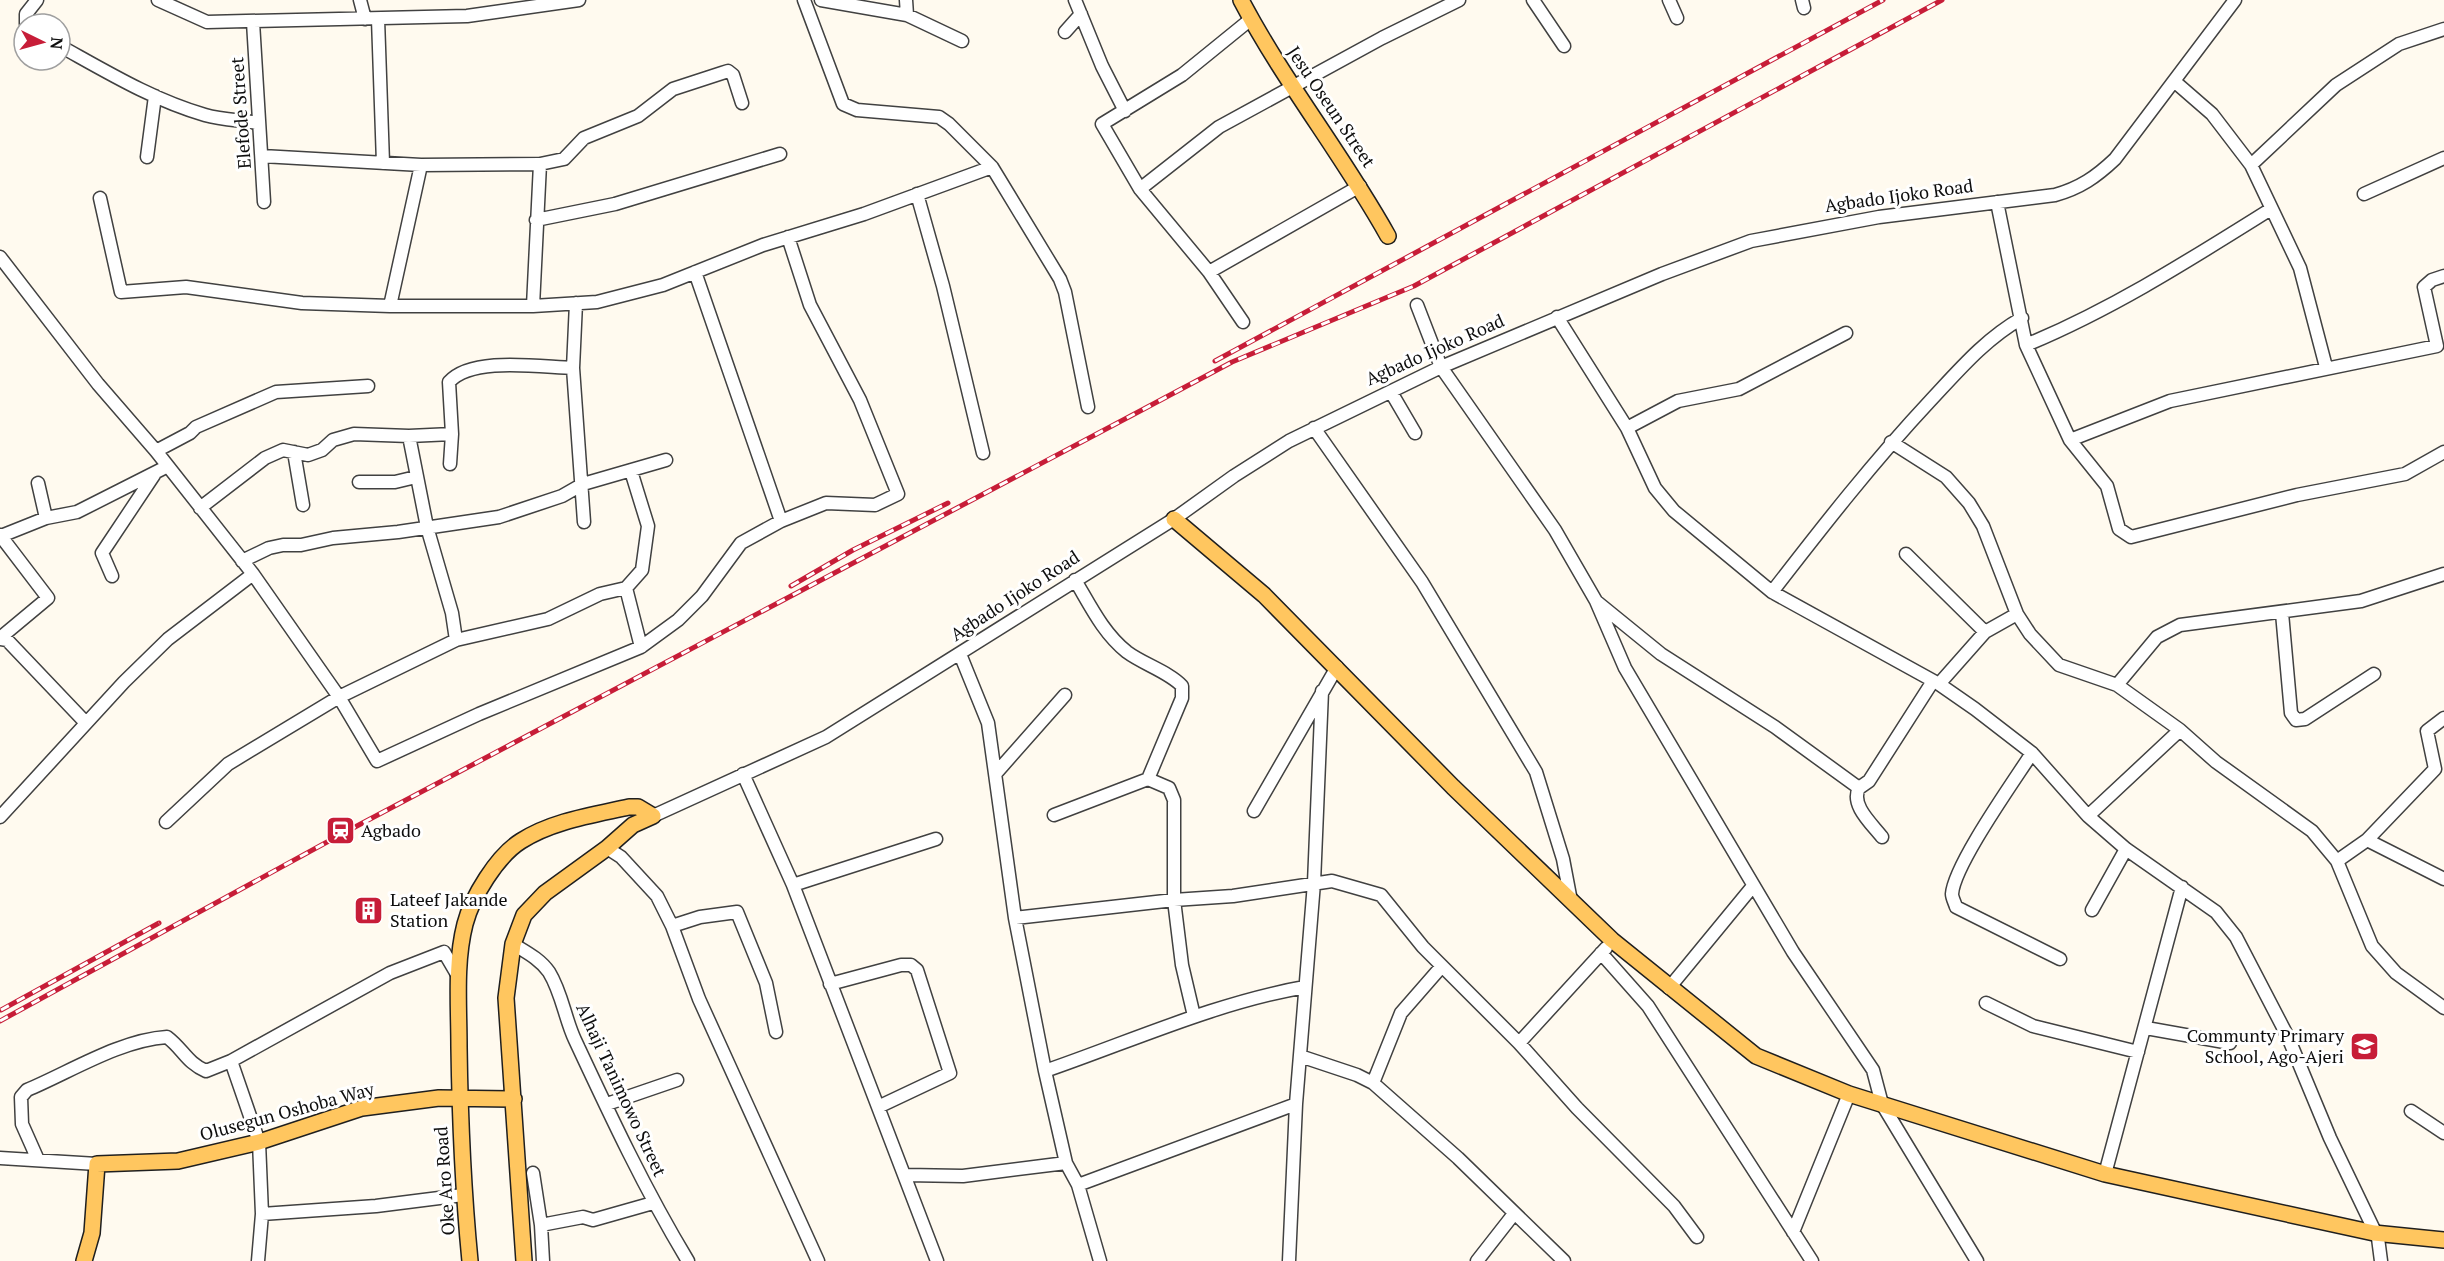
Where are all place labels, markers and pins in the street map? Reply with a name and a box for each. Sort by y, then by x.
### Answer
station icon: Agbado [324,815,356,847]
place label: Agbado [361,818,421,842]
place label: Lateef Jakande Station [390,887,508,932]
building icon: Lateef Jakande Station [353,894,385,926]
place label: Communty Primary School, Ago-Ajeri [2187,1023,2345,1068]
school or university icon: Communty Primary School, Ago-Ajeri [2349,1030,2381,1062]

